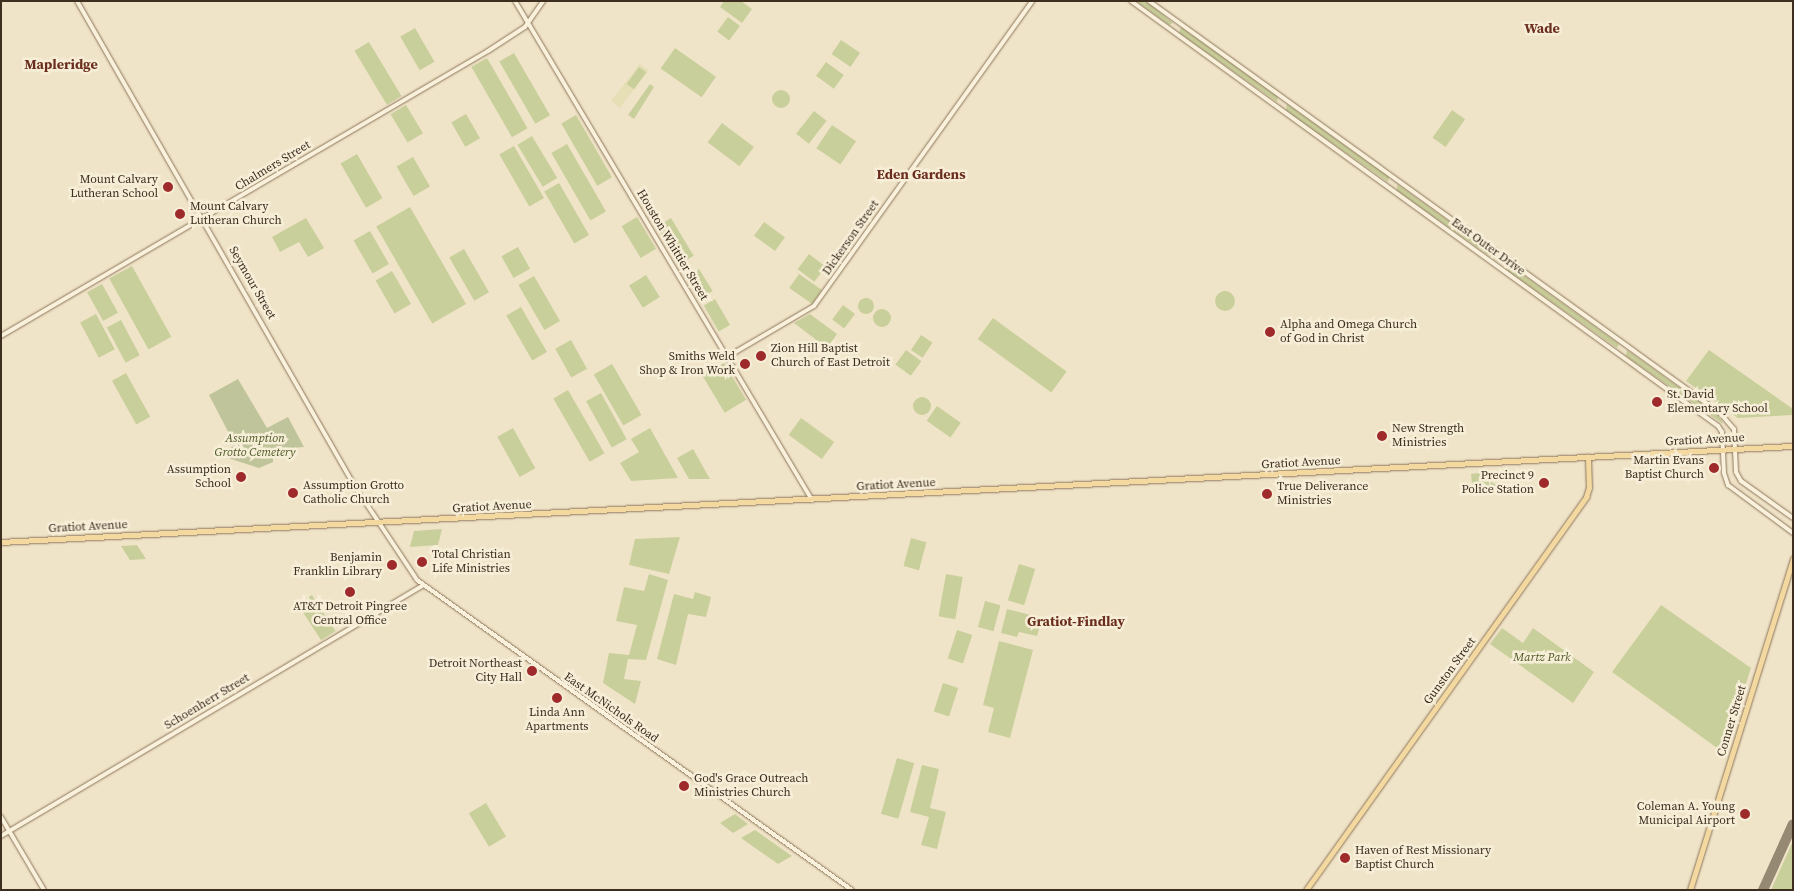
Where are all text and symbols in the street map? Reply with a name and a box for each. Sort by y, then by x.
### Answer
district label: Wade [1524,20,1560,36]
district label: Mapleridge [24,56,98,72]
street label: Chalmers Street [233,138,313,194]
district label: Eden Gardens [876,166,966,182]
place label: Mount Calvary Lutheran School [70,173,158,201]
marker: Mount Calvary Lutheran School [162,181,174,193]
street label: Houston Whittier Street [633,187,711,303]
street label: Dickerson Street [820,198,882,278]
place label: Mount Calvary Lutheran Church [190,200,282,228]
marker: Mount Calvary Lutheran Church [174,208,186,220]
street label: East Outer Drive [1448,215,1528,279]
street label: Seymour Street [225,244,279,322]
place label: Alpha and Omega Church of God in Christ [1280,318,1417,346]
marker: Alpha and Omega Church of God in Christ [1264,326,1276,338]
place label: Zion Hill Baptist Church of East Detroit [771,342,890,370]
place label: Smiths Weld Shop & Iron Work [639,350,735,378]
marker: Zion Hill Baptist Church of East Detroit [755,350,767,362]
marker: Smiths Weld Shop & Iron Work [739,358,751,370]
place label: St. David Elementary School [1667,388,1768,416]
marker: St. David Elementary School [1651,396,1663,408]
place label: New Strength Ministries [1392,422,1464,450]
marker: New Strength Ministries [1376,430,1388,442]
street label: Gratiot Avenue [1665,431,1745,449]
park label: Assumption Grotto Cemetery [215,432,295,460]
street label: Gratiot Avenue [1261,454,1341,472]
place label: Martin Evans Baptist Church [1625,454,1704,482]
marker: Martin Evans Baptist Church [1708,462,1720,474]
place label: Assumption School [167,463,231,491]
place label: Precinct 9 Police Station [1461,469,1534,497]
marker: Assumption School [235,471,247,483]
street label: Gratiot Avenue [856,476,936,494]
marker: Precinct 9 Police Station [1538,477,1550,489]
place label: Assumption Grotto Catholic Church [303,479,404,507]
place label: True Deliverance Ministries [1277,480,1368,508]
marker: Assumption Grotto Catholic Church [287,487,299,499]
marker: True Deliverance Ministries [1261,488,1273,500]
street label: Gratiot Avenue [452,498,532,516]
street label: Gratiot Avenue [48,518,128,536]
place label: Total Christian Life Ministries [432,548,511,576]
place label: Benjamin Franklin Library [293,551,382,579]
marker: Total Christian Life Ministries [416,556,428,568]
marker: Benjamin Franklin Library [386,559,398,571]
marker: AT&T Detroit Pingree Central Office [344,586,356,598]
place label: AT&T Detroit Pingree Central Office [293,600,407,628]
district label: Gratiot-Findlay [1027,613,1125,629]
street label: Gunston Street [1421,635,1479,707]
park label: Martz Park [1513,651,1571,665]
place label: Detroit Northeast City Hall [429,657,522,685]
marker: Detroit Northeast City Hall [526,665,538,677]
street label: East McNichols Road [561,670,661,746]
street label: Schoenherr Street [162,671,252,733]
street label: Conner Street [1714,684,1750,758]
marker: Linda Ann Apartments [551,692,563,704]
place label: Linda Ann Apartments [525,706,589,734]
place label: God's Grace Outreach Ministries Church [694,772,809,800]
marker: God's Grace Outreach Ministries Church [678,780,690,792]
place label: Coleman A. Young Municipal Airport [1637,800,1735,828]
marker: Coleman A. Young Municipal Airport [1739,808,1751,820]
place label: Haven of Rest Missionary Baptist Church [1355,844,1491,872]
marker: Haven of Rest Missionary Baptist Church [1339,852,1351,864]

